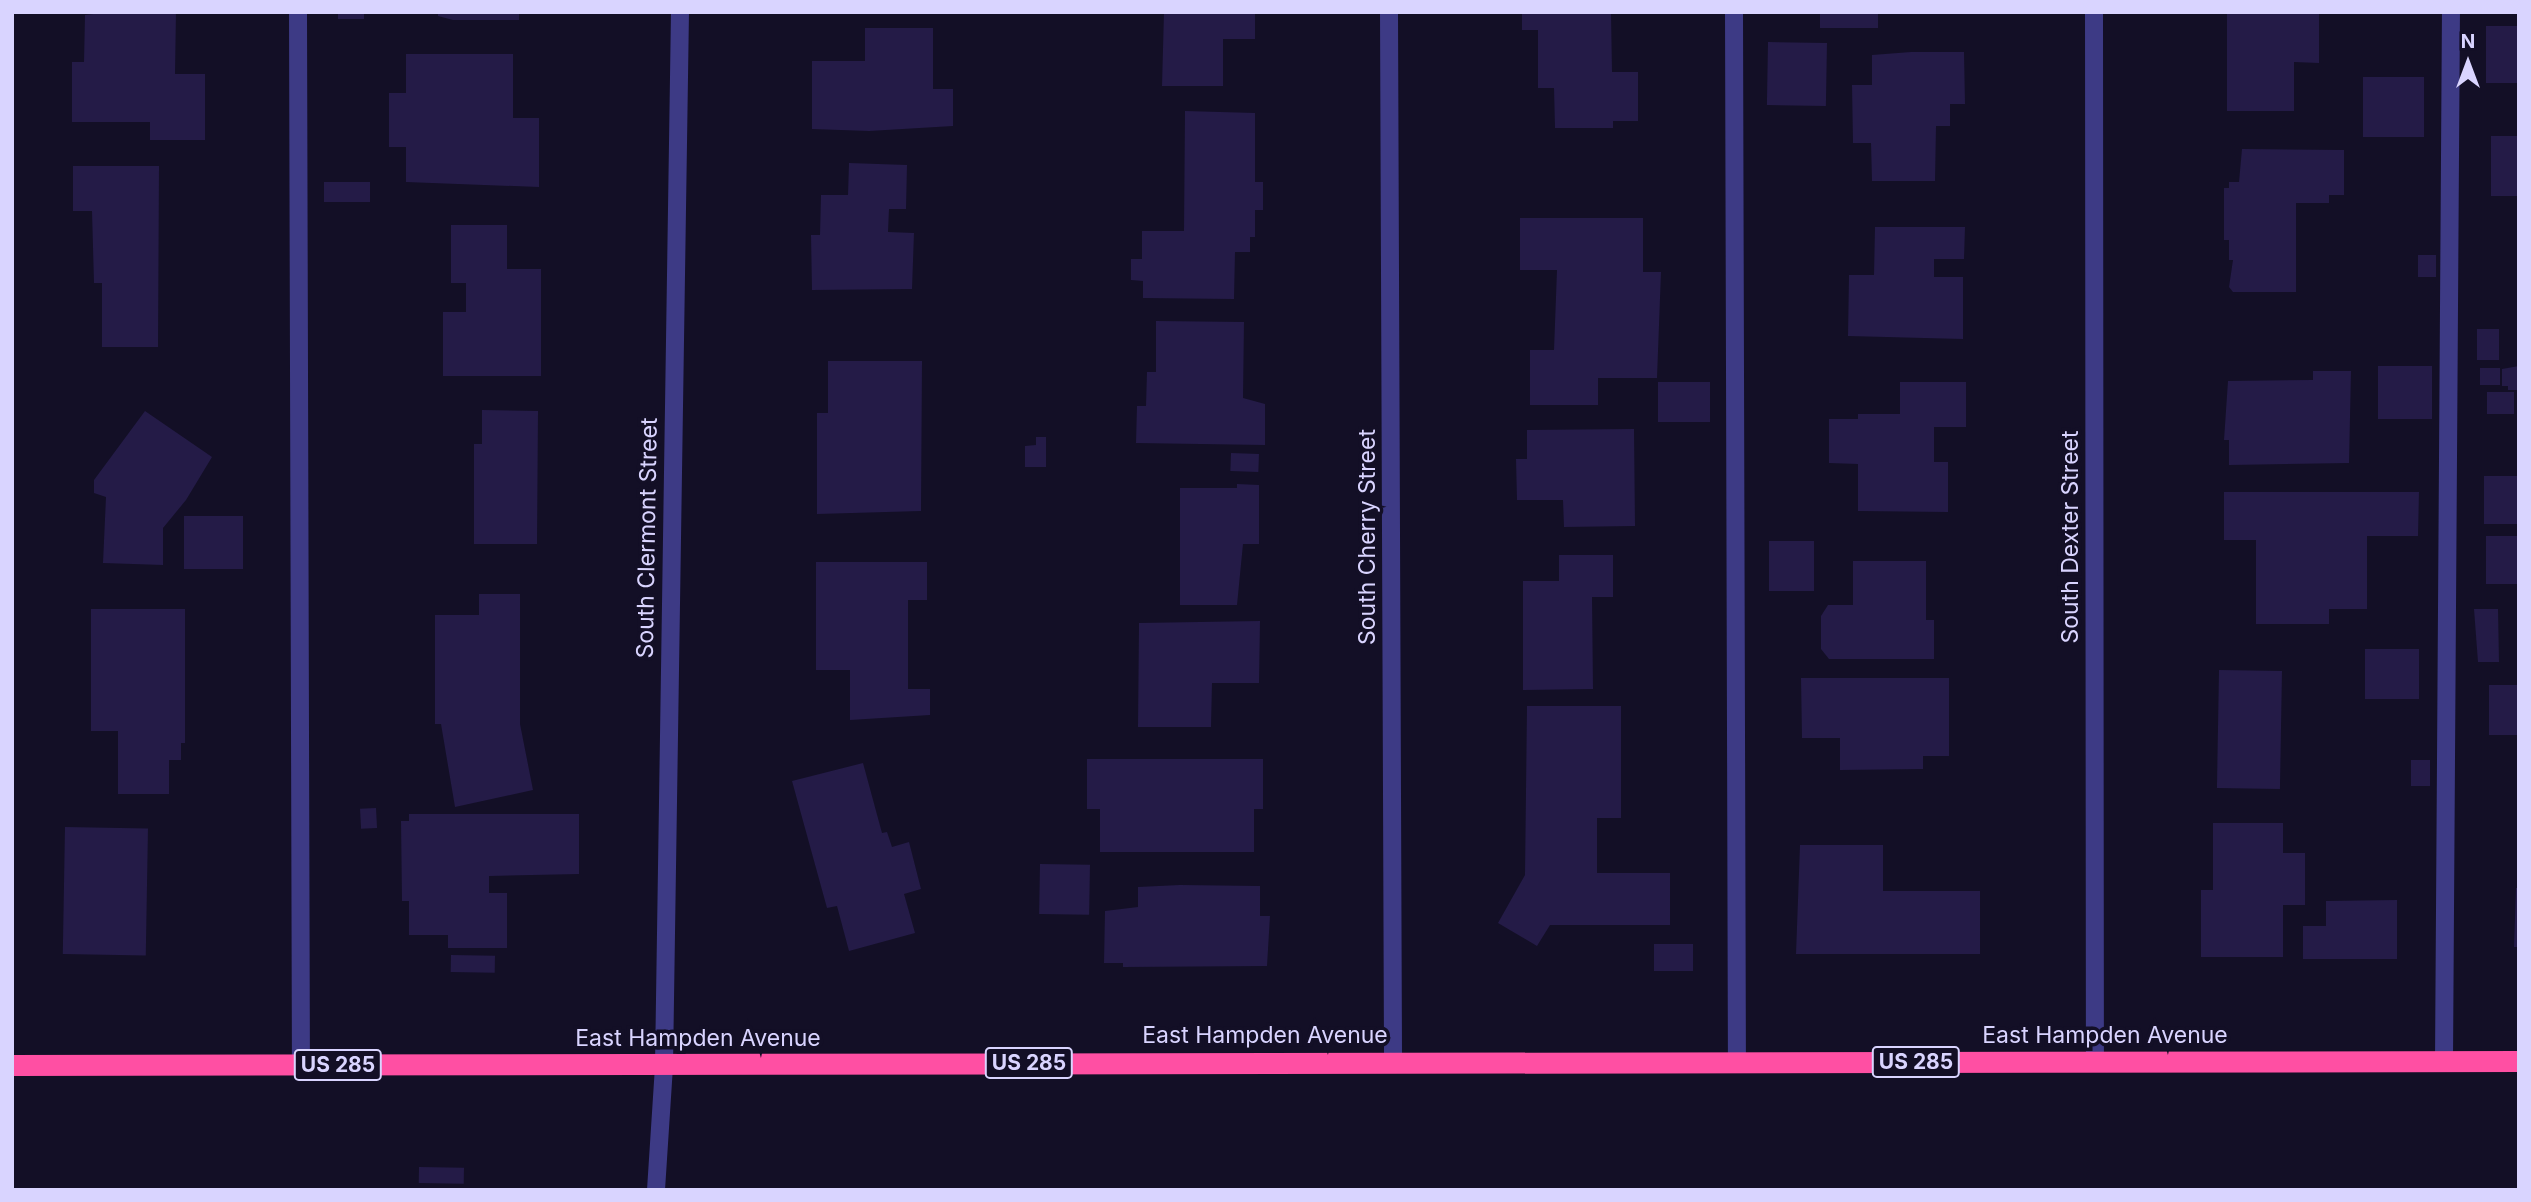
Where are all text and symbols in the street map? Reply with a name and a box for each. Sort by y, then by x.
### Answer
north arrow [2433,28,2503,98]
text: N [2461,30,2475,53]
street label: South Clermont Street [631,417,663,659]
street label: South Cherry Street [1353,429,1381,645]
street label: South Dexter Street [2056,431,2084,643]
street label: East Hampden Avenue [1142,1021,1388,1049]
street label: East Hampden Avenue [1982,1021,2228,1049]
street label: East Hampden Avenue [575,1024,821,1052]
road number: US 285 [1870,1044,1962,1080]
road number: US 285 [984,1046,1074,1080]
road number: US 285 [292,1048,384,1082]

